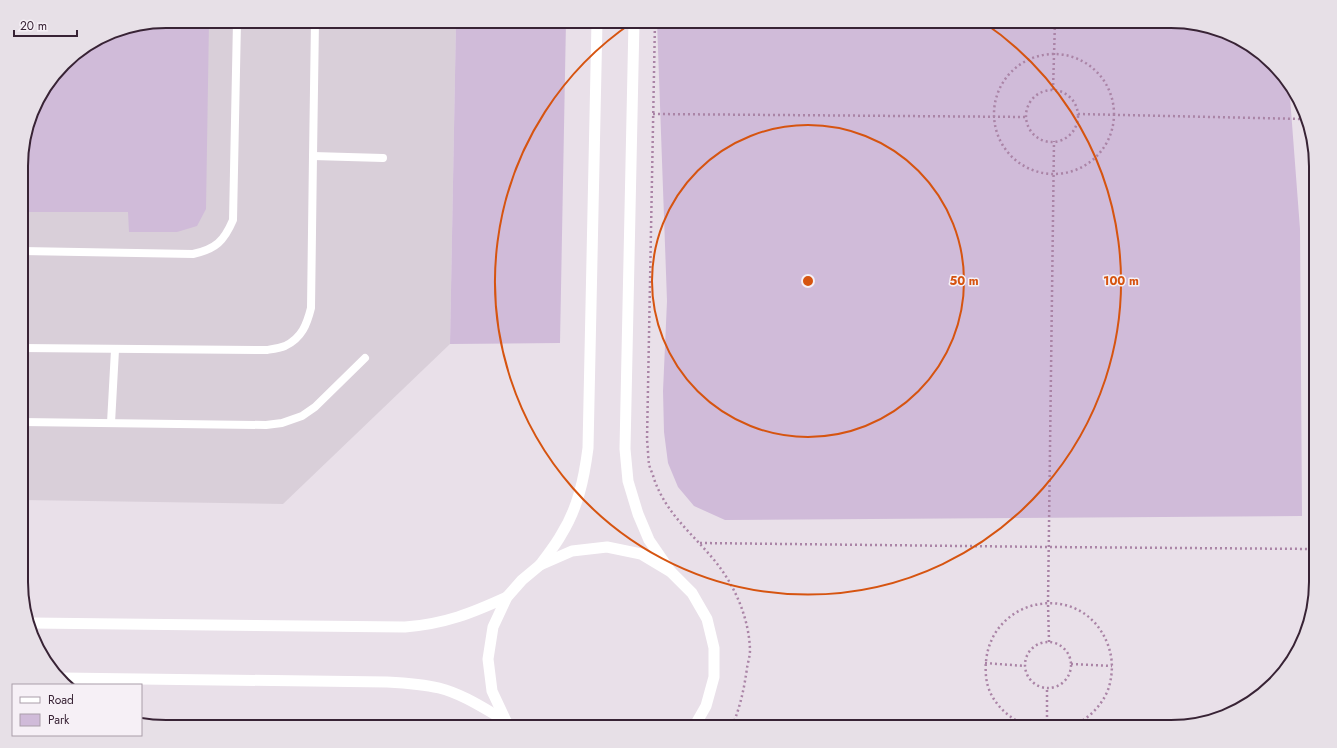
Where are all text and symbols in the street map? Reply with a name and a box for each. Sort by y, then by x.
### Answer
scale bar [14,12,77,38]
text: 20 m [20,17,47,35]
text: 50 m [949,272,979,290]
text: 100 m [1103,272,1139,290]
centre of rings [801,274,815,288]
legend [12,684,142,736]
text: Road [48,691,74,709]
text: Park [48,711,70,729]

